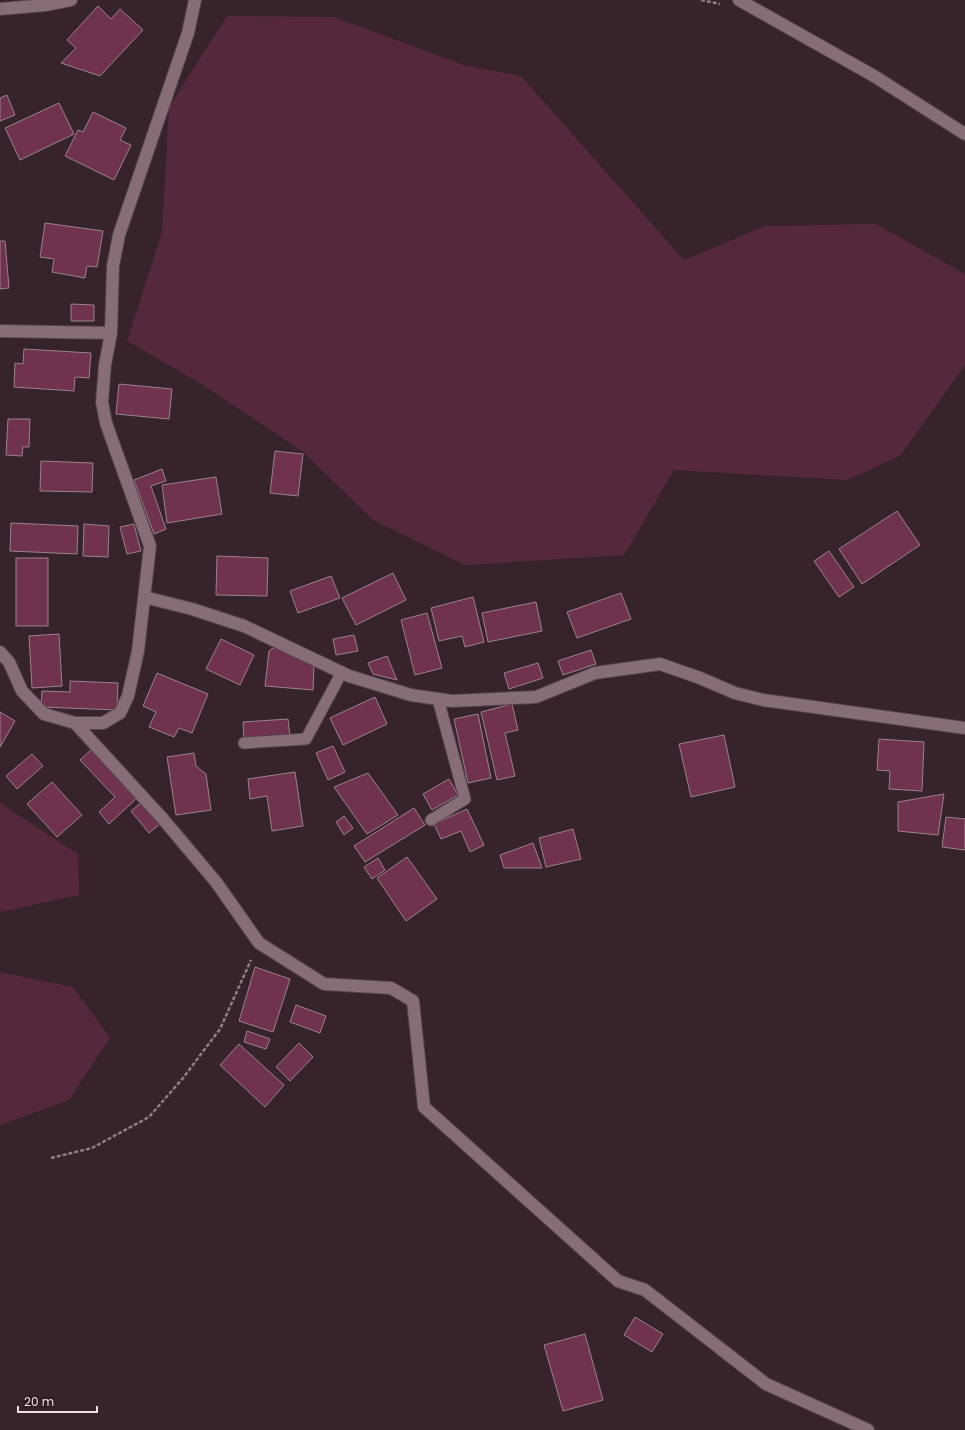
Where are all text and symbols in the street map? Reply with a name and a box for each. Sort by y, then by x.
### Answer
scale bar [18,1388,97,1414]
text: 20 m [24,1393,54,1410]

